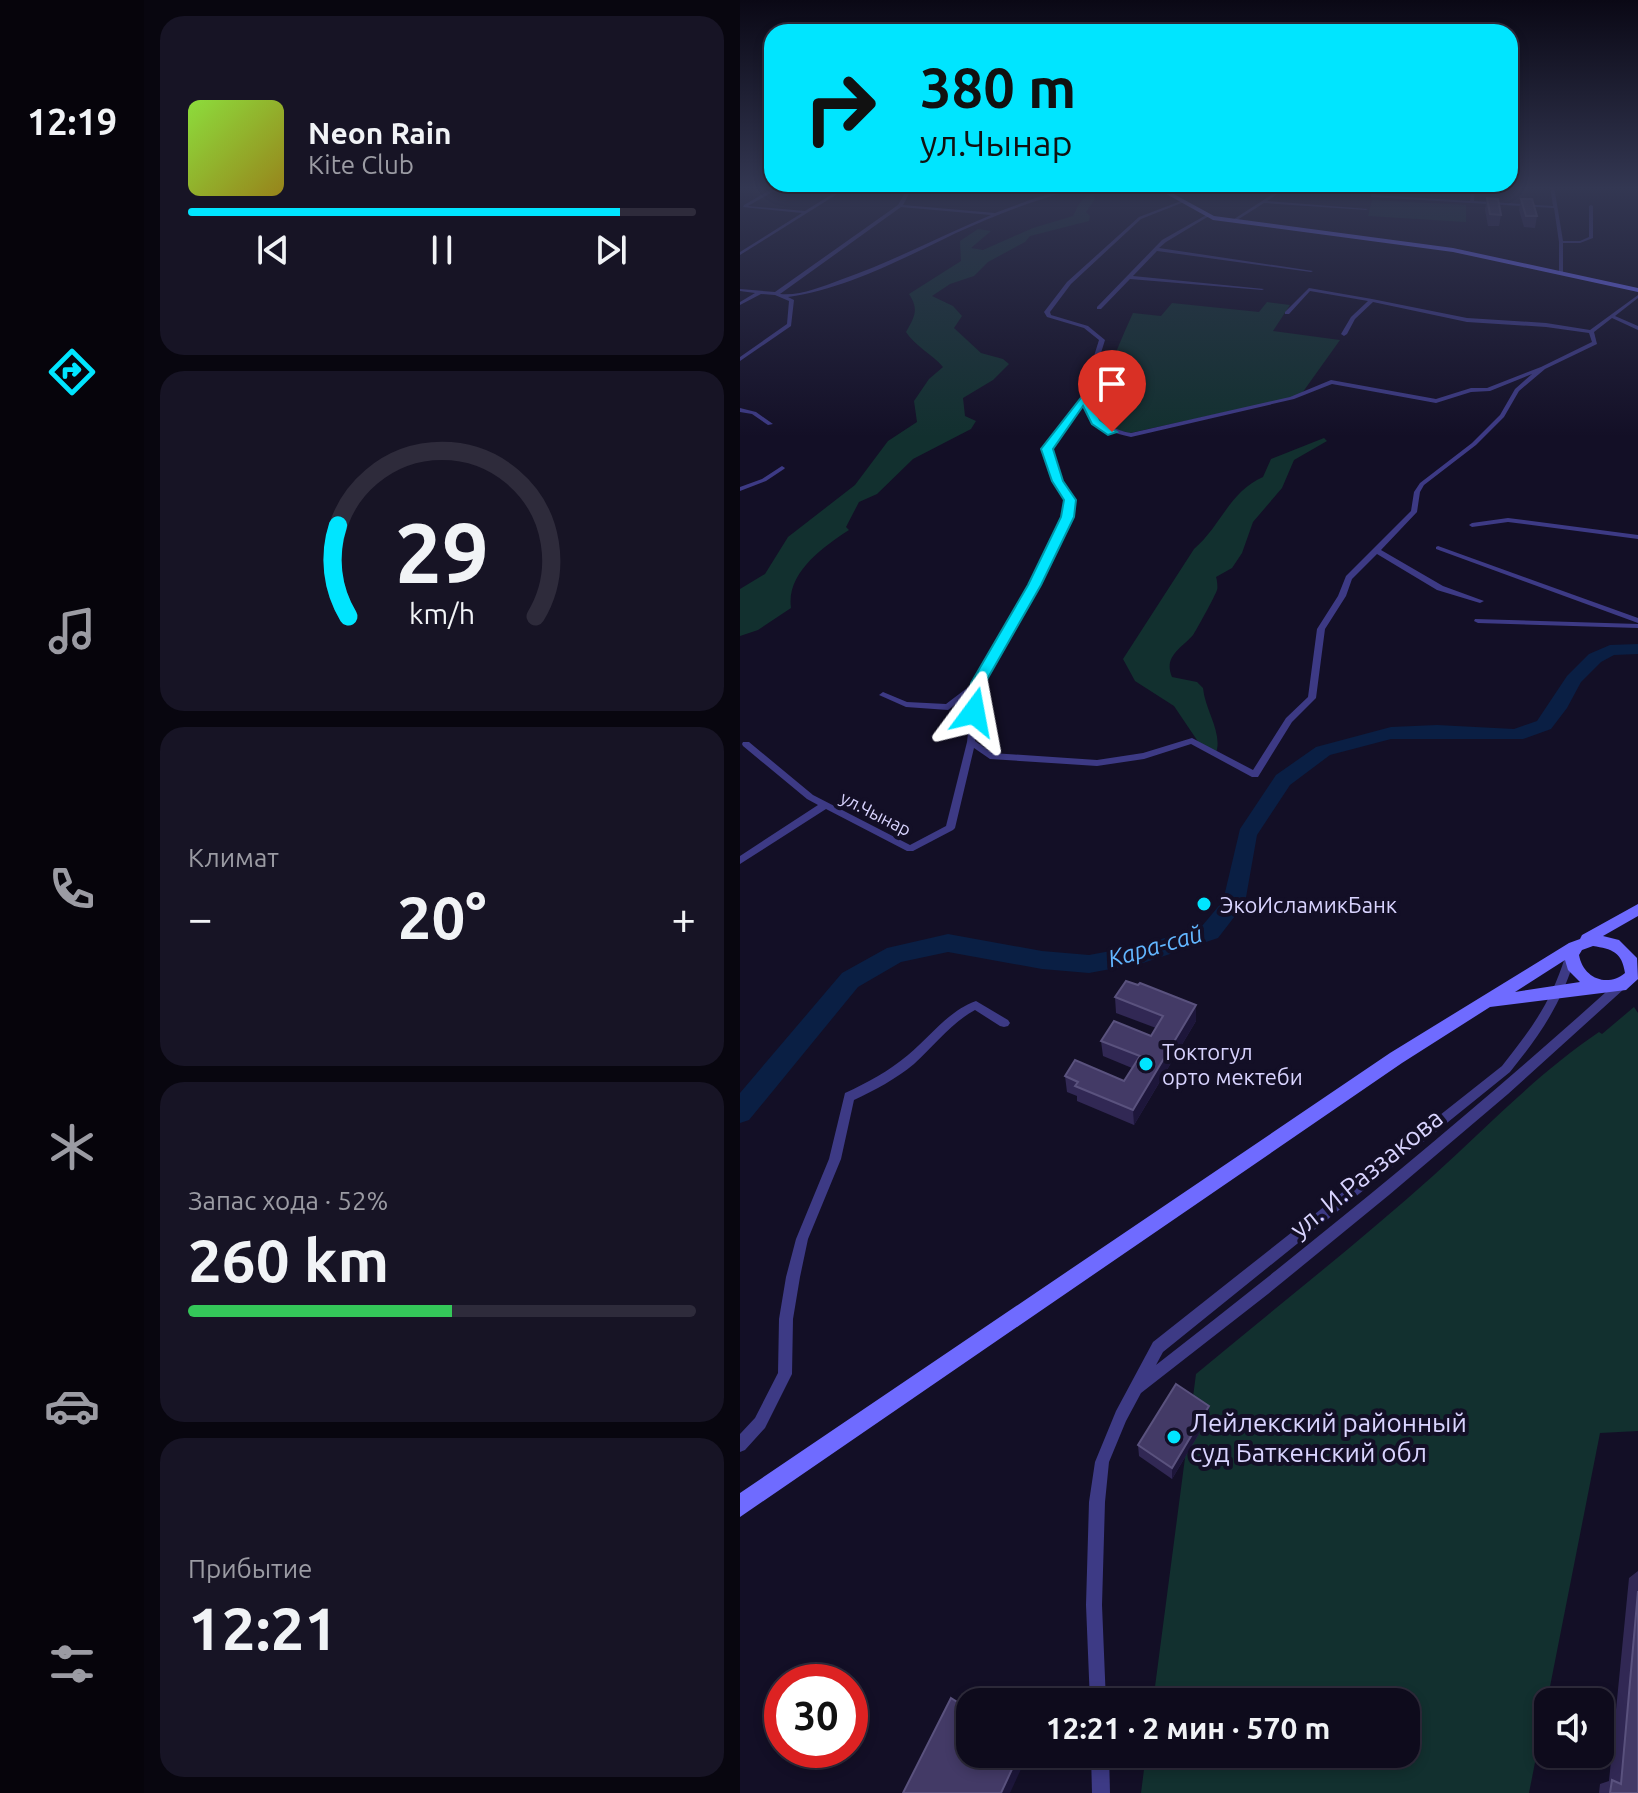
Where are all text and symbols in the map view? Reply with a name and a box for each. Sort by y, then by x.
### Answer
icon: right [788,56,892,160]
text: 380 m [920,56,1076,119]
text: 12:19 [27,101,117,142]
text: Neon Rain [308,116,452,150]
text: ул.Чынар [920,122,1073,163]
text: Kite Club [308,150,414,179]
icon: previous [251,228,295,272]
icon: pause [420,228,464,272]
icon: next [589,228,633,272]
icon: directions [44,344,100,400]
pin [1078,350,1146,432]
icon: arrive [1090,362,1134,406]
text: 29 [395,505,489,599]
text: km/h [409,597,475,629]
icon: music [44,603,100,659]
position arrow [932,670,1016,754]
street label: ул.Чынар [837,787,915,839]
text: Климат [188,843,279,872]
icon: phone [44,861,100,917]
text: 20° [398,883,486,950]
place label: ЭкоИсламикБанк [1220,892,1397,917]
text: − [188,893,213,942]
text: + [671,893,696,942]
marker: ЭкоИсламикБанк [1195,895,1213,913]
water label: Кара-сай [1105,920,1205,972]
place label: Токтогул орто мектеби [1162,1039,1303,1089]
marker: Токтогул орто мектеби [1137,1055,1155,1073]
street label: ул. И.Раззакова [1284,1103,1448,1243]
icon: climate [44,1119,100,1175]
text: Запас хода · 52% [188,1186,388,1215]
text: 260 km [188,1226,389,1293]
icon: car [44,1378,100,1434]
place label: Лейлекский районный суд Баткенский обл [1190,1408,1467,1467]
marker: Лейлекский районный суд Баткенский обл [1165,1428,1183,1446]
text: Прибытие [188,1554,312,1583]
text: 12:21 [188,1594,338,1661]
icon: filters [44,1636,100,1692]
speed limit sign: 30 [764,1664,868,1768]
map controls [1534,1688,1614,1768]
button: sound [1534,1688,1614,1768]
text: 12:21 · 2 мин · 570 m [1046,1711,1330,1745]

